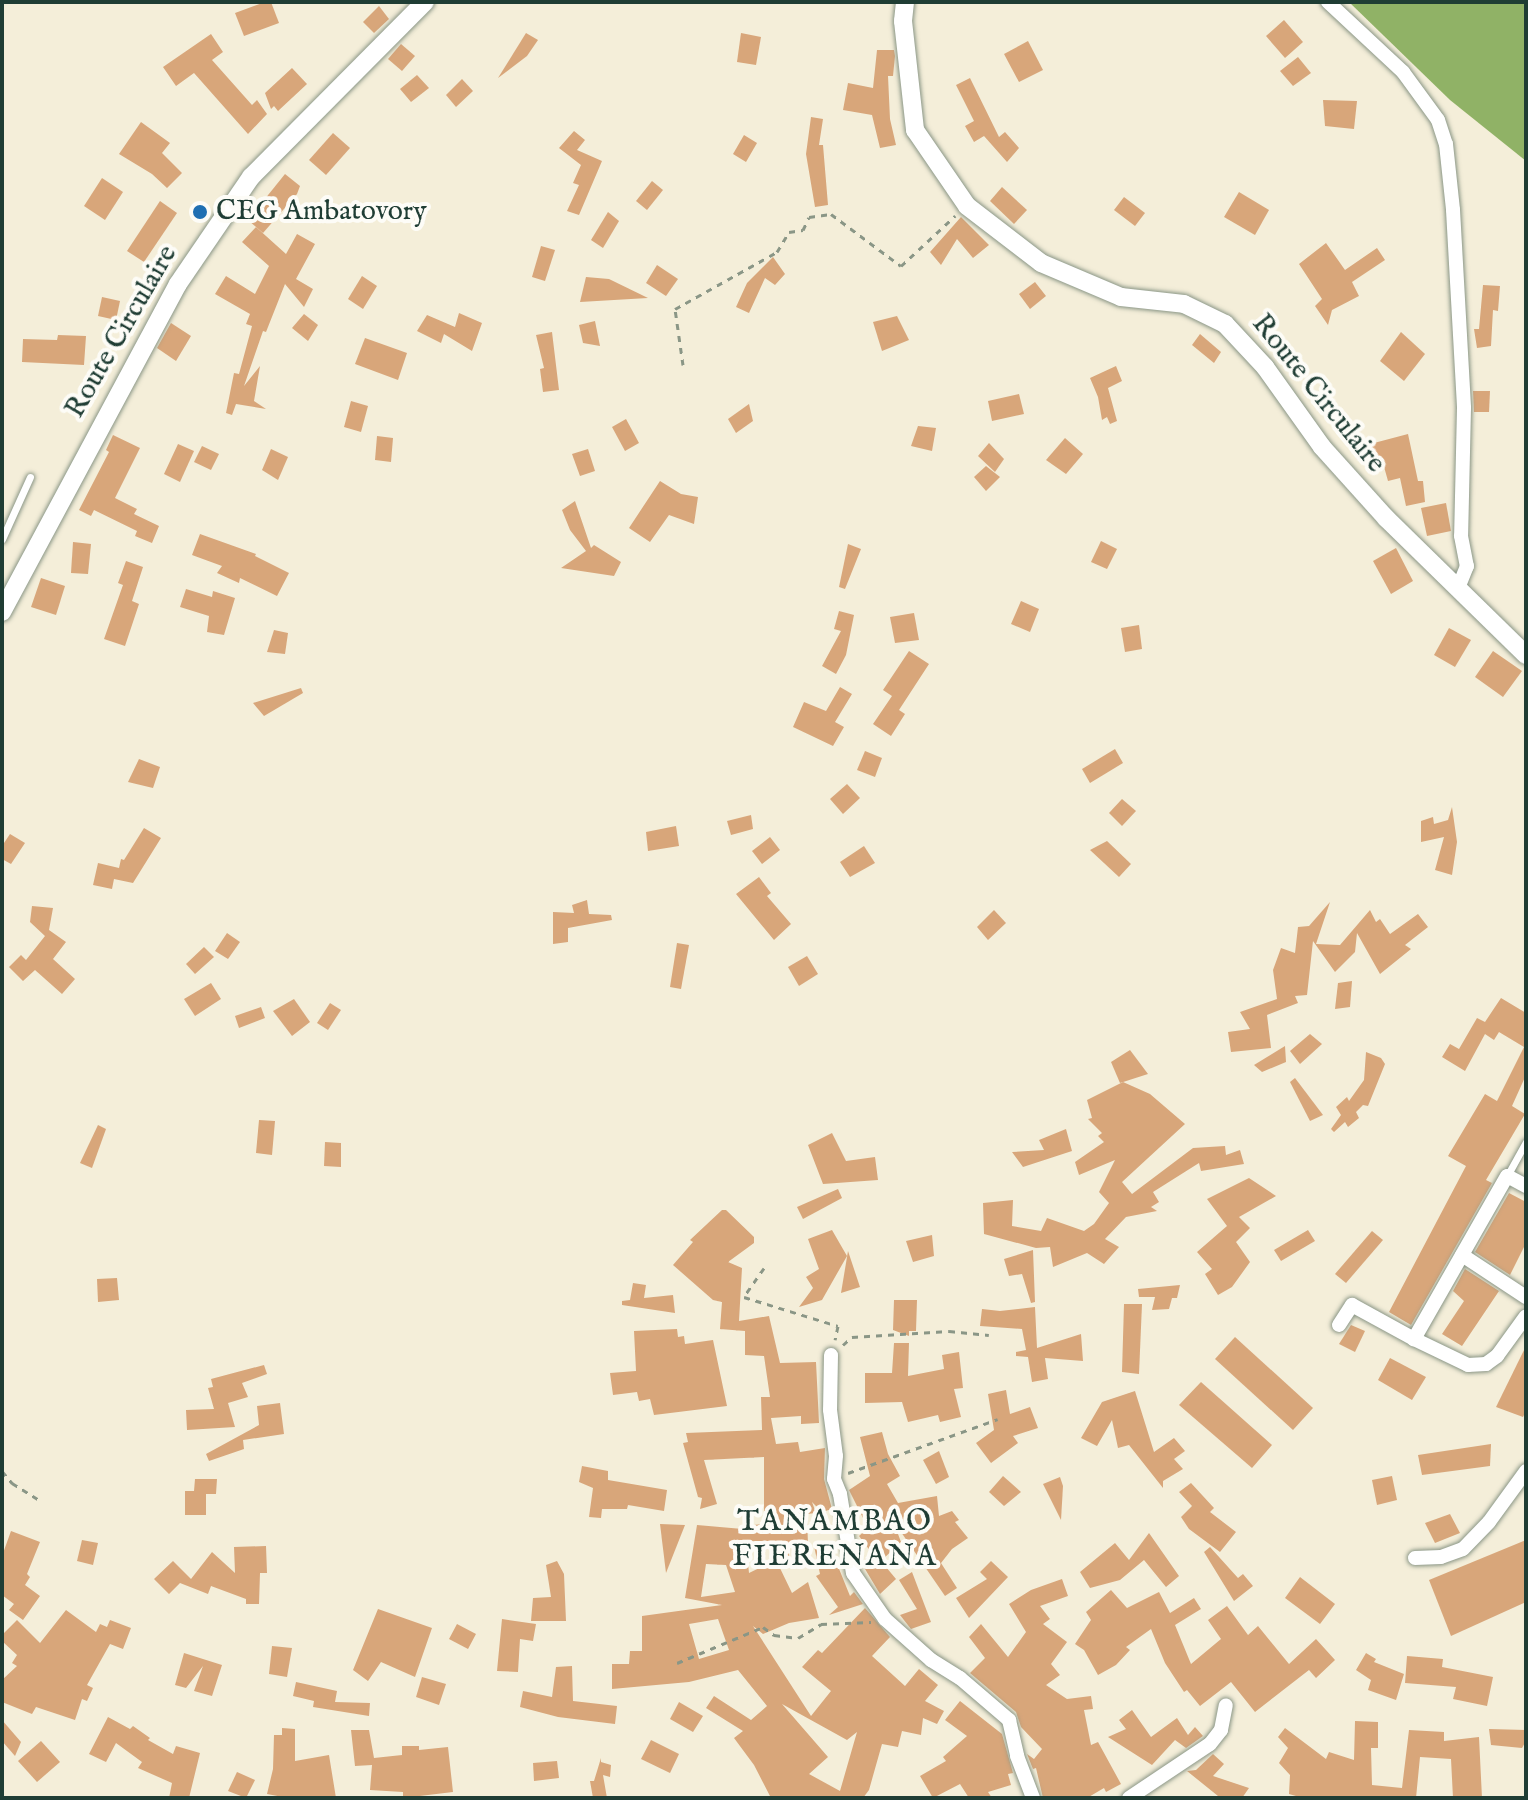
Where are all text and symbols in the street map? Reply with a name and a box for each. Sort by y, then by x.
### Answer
place label: CEG Ambatovory [216,195,427,229]
marker: CEG Ambatovory [191,203,209,221]
street label: Route Circulaire [59,240,185,424]
street label: Route Circulaire [1244,308,1392,480]
district label: TANAMBAO FIERENANA [732,1504,938,1574]

